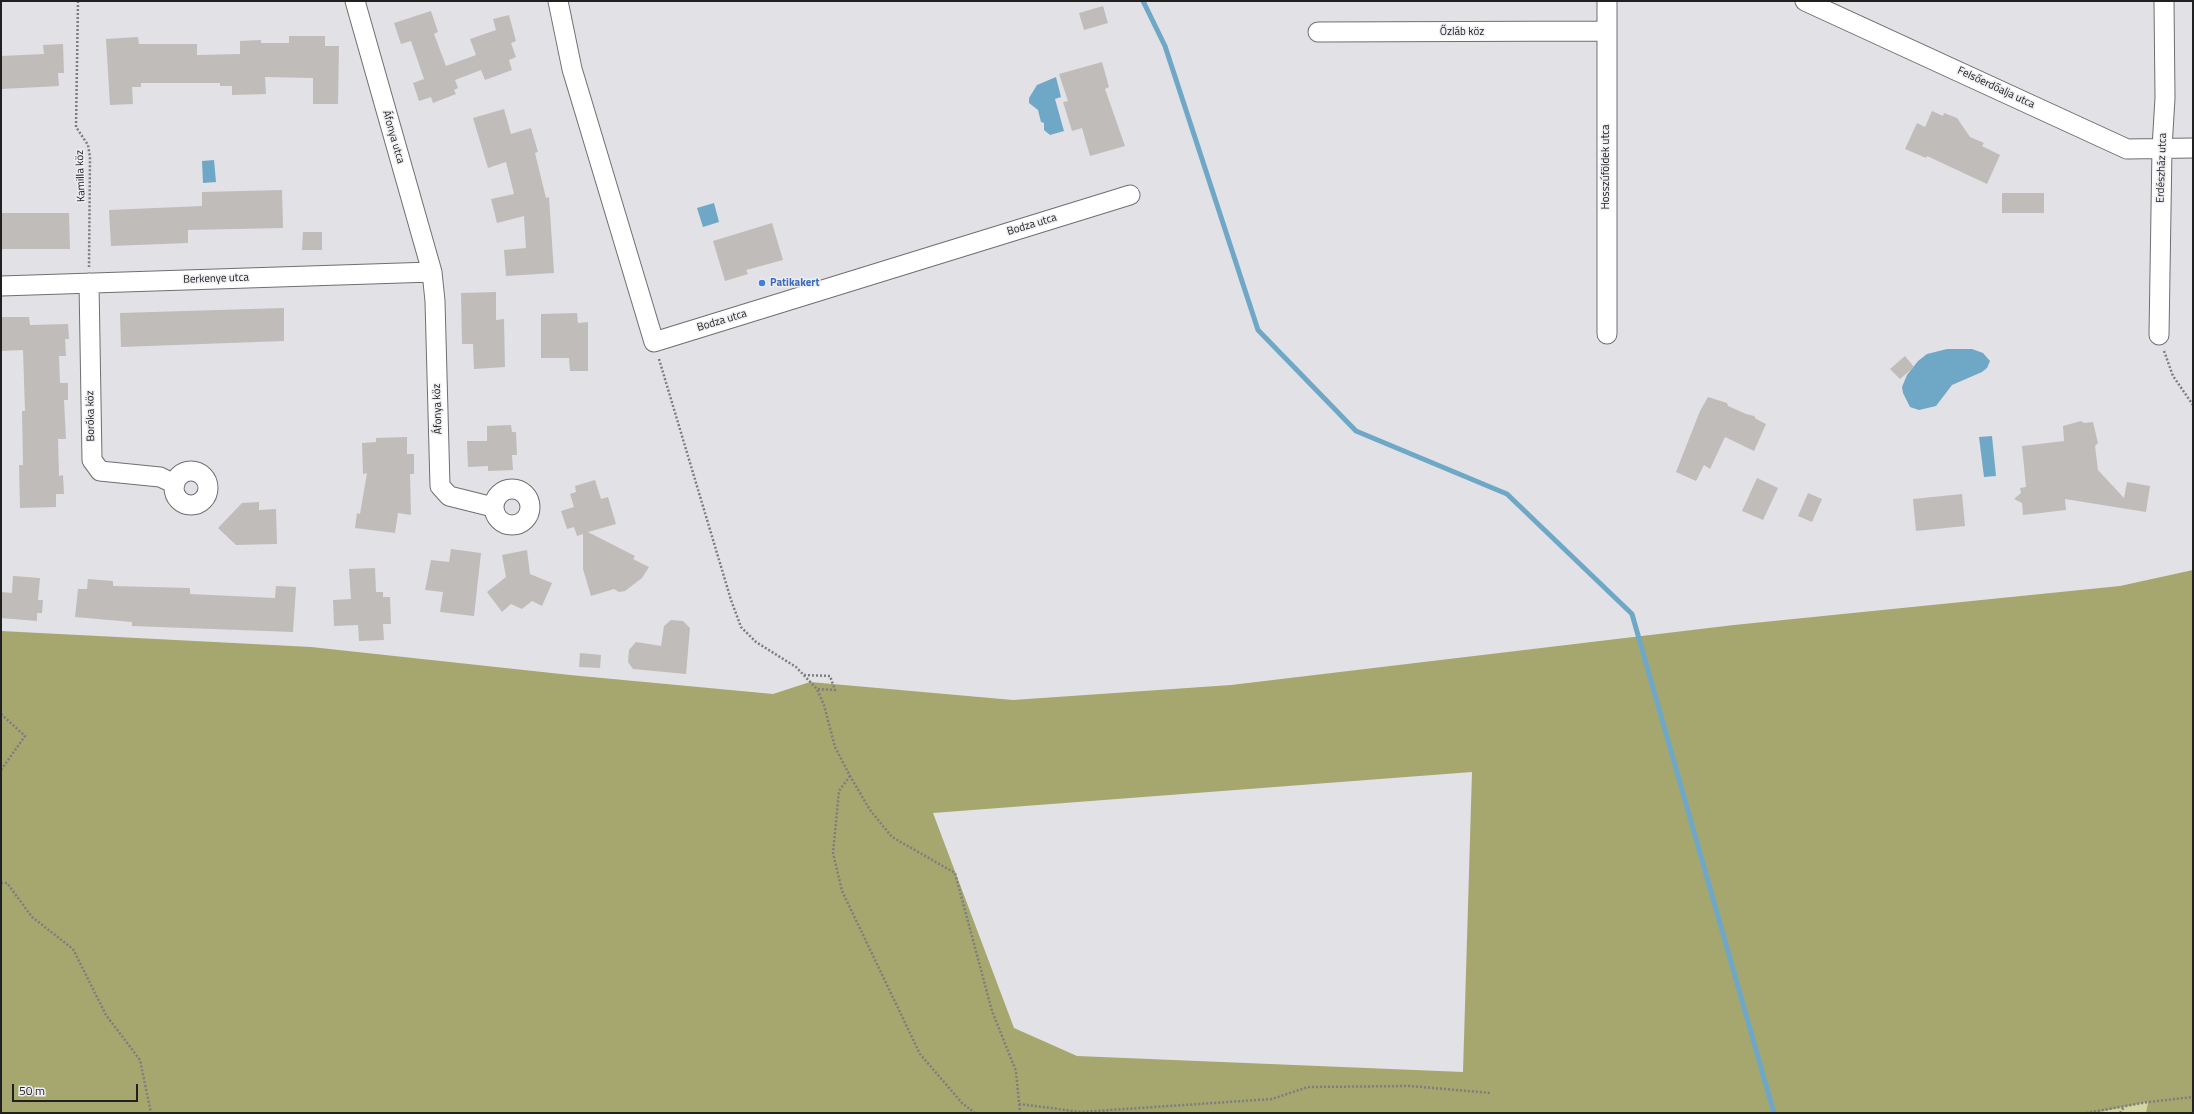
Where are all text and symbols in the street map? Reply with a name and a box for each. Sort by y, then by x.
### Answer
street label: Őzláb köz [1440,25,1484,39]
street label: Felsőerdőalja utca [1955,64,2037,112]
street label: Áfonya utca [379,109,407,165]
street label: Hosszúföldek utca [1599,124,1613,210]
street label: Erdészház utca [2154,133,2170,203]
street label: Kamilla köz [73,150,89,202]
street label: Bodza utca [1006,211,1058,239]
street label: Berkenye utca [183,271,249,287]
place label: Patikakert [770,276,819,290]
marker: Patikakert [757,278,767,288]
street label: Bodza utca [696,307,748,335]
street label: Áfonya köz [431,383,445,435]
street label: Boróka köz [84,390,98,442]
scale bar [14,1076,140,1102]
text: 50 m [19,1081,45,1100]

